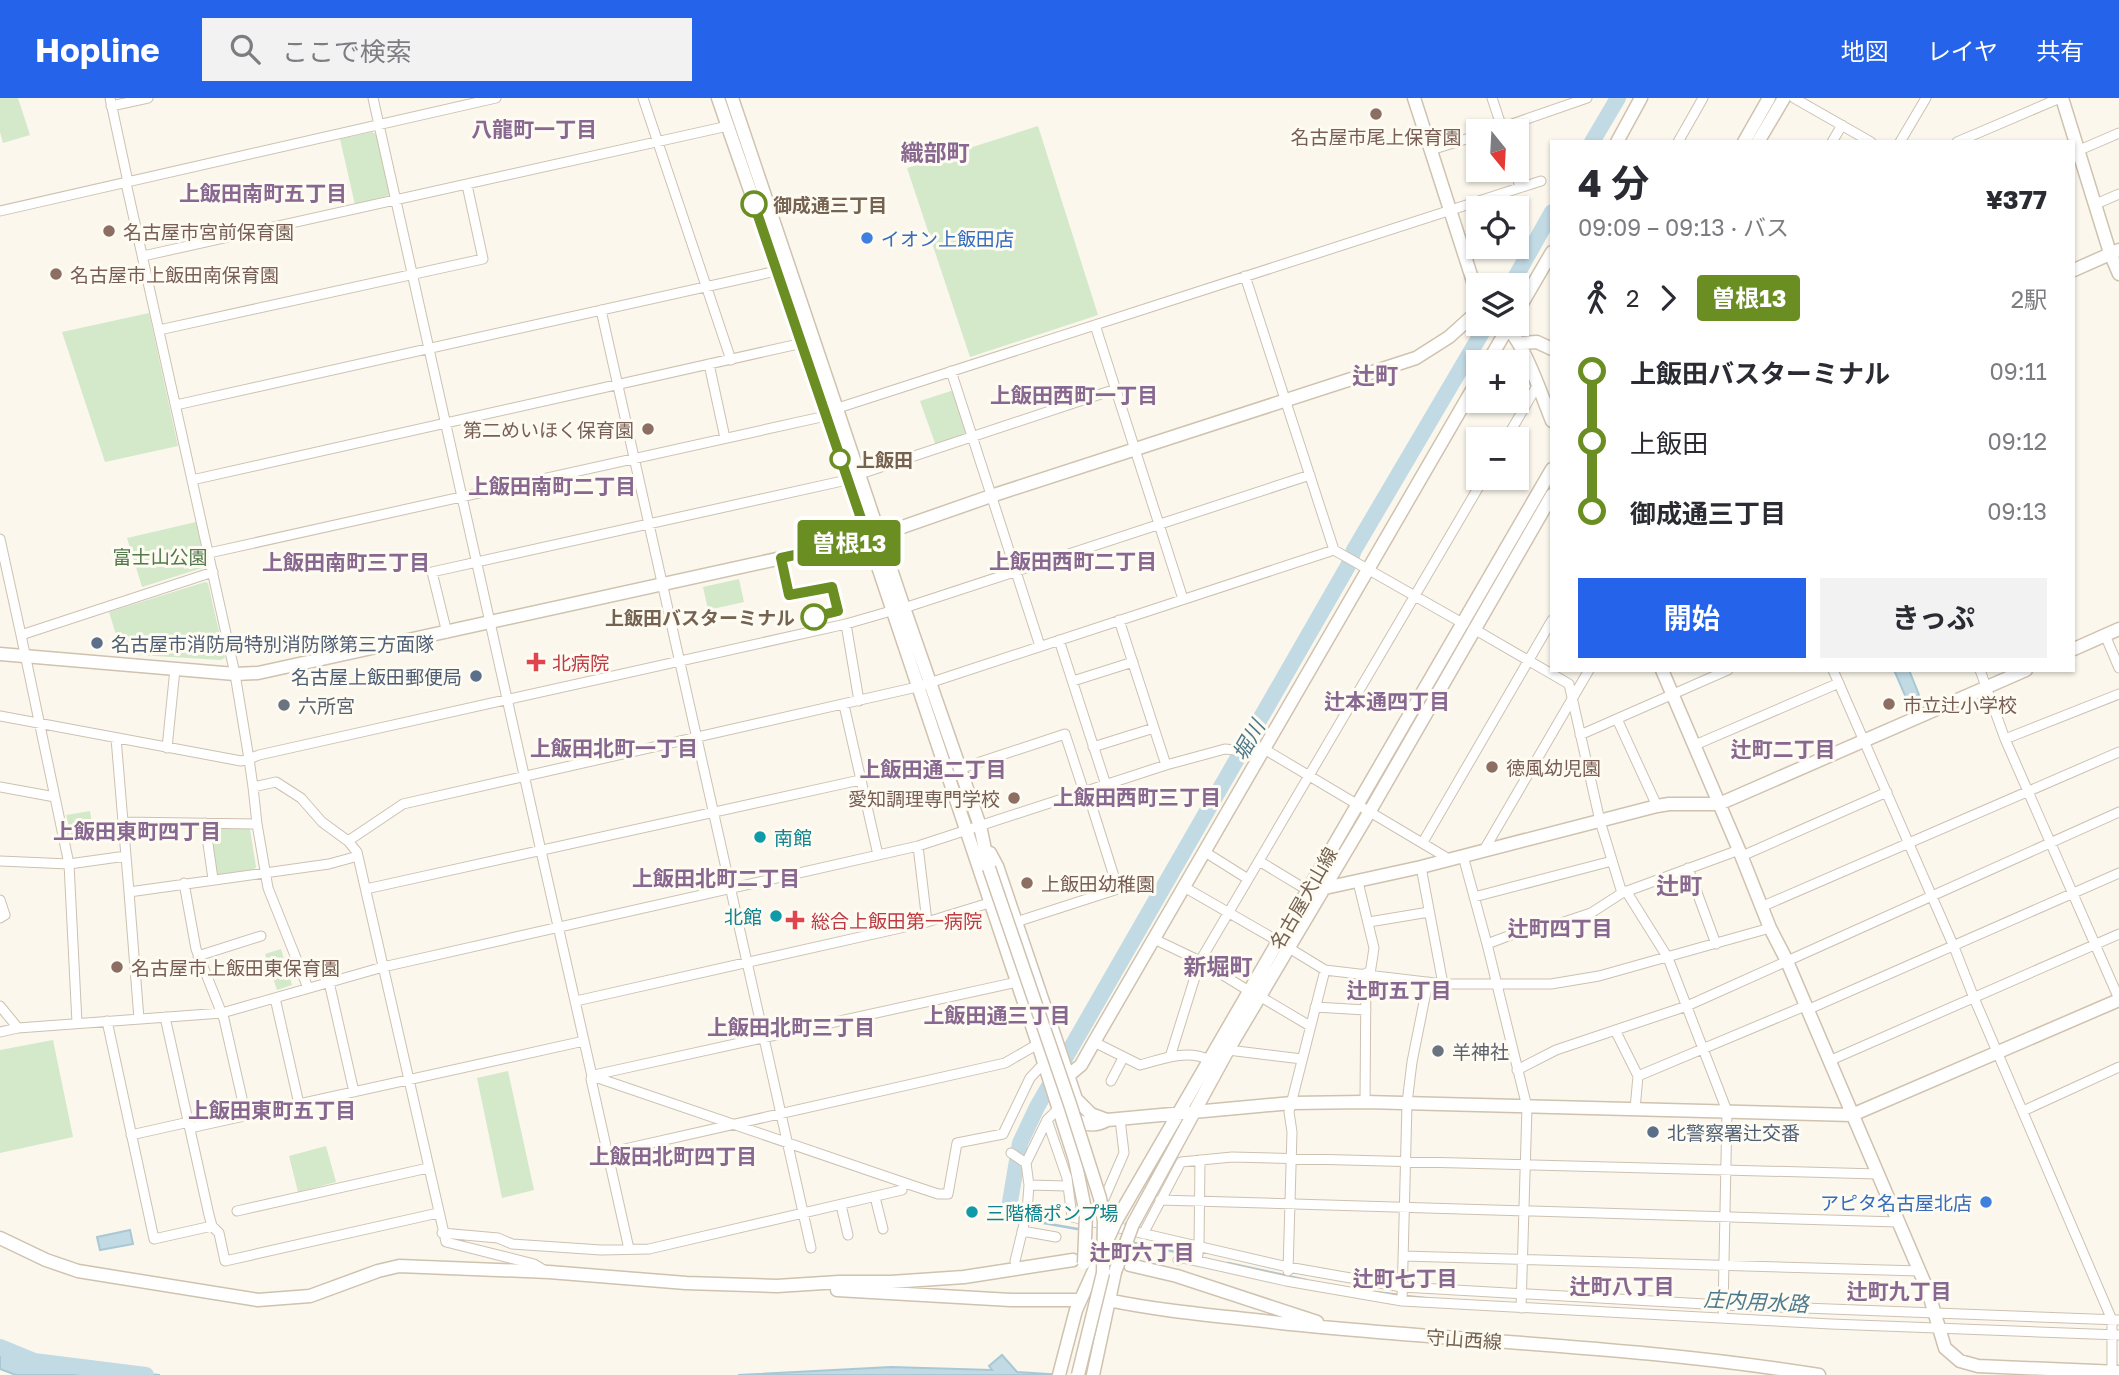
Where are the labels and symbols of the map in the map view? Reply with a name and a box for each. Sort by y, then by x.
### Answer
marker: 名古屋市尾上保育園 [1368,106,1384,122]
district label: 八龍町一丁目 [471,116,597,142]
north arrow [1466,119,1530,182]
place label: 名古屋市尾上保育園 [1290,125,1462,148]
district label: 織部町 [901,138,970,166]
district label: 上飯田南町五丁目 [179,180,347,206]
marker: 御成通三丁目 [741,191,767,217]
place label: 御成通三丁目 [773,193,887,216]
place label: 名古屋市宮前保育園 [123,220,294,243]
marker: 名古屋市宮前保育園 [101,223,117,239]
place label: イオン上飯田店 [881,227,1014,250]
marker: イオン上飯田店 [859,230,875,246]
place label: 名古屋市上飯田南保育園 [70,263,279,286]
marker: 名古屋市上飯田南保育園 [48,266,64,282]
district label: 辻町 [1352,361,1398,389]
district label: 上飯田西町一丁目 [990,382,1158,408]
place label: 第二めいほく保育園 [463,418,634,441]
marker: 第二めいほく保育園 [640,421,656,437]
place label: 上飯田 [856,448,913,471]
marker: 上飯田 [830,449,850,469]
district label: 上飯田南町二丁目 [468,473,636,499]
line badge: 曽根13 [800,520,898,566]
park label: 富士山公園 [112,545,208,568]
district label: 上飯田西町二丁目 [989,548,1157,574]
district label: 上飯田南町三丁目 [262,549,430,575]
marker: 上飯田バスターミナル [801,604,827,630]
place label: 上飯田バスターミナル [605,606,795,629]
place label: 名古屋市消防局特別消防隊第三方面隊 [111,632,434,655]
marker: 名古屋市消防局特別消防隊第三方面隊 [89,635,105,651]
place label: 北病院 [552,651,609,674]
marker: 北病院 [526,652,546,672]
place label: 名古屋上飯田郵便局 [291,665,462,688]
marker: 名古屋上飯田郵便局 [468,668,484,684]
district label: 辻本通四丁目 [1324,688,1450,714]
place label: 市立辻小学校 [1903,693,2017,716]
place label: 六所宮 [298,694,355,717]
marker: 市立辻小学校 [1881,696,1897,712]
marker: 六所宮 [276,697,292,713]
water label: 堀川 [1226,714,1271,765]
district label: 上飯田北町一丁目 [530,735,698,761]
district label: 辻町二丁目 [1731,736,1836,762]
district label: 上飯田通二丁目 [860,756,1007,782]
place label: 徳風幼児園 [1506,756,1601,779]
marker: 徳風幼児園 [1484,759,1500,775]
district label: 上飯田西町三丁目 [1053,784,1221,810]
place label: 愛知調理専門学校 [848,787,1000,810]
marker: 愛知調理専門学校 [1006,790,1022,806]
district label: 上飯田東町四丁目 [53,818,221,844]
place label: 南館 [774,826,812,849]
marker: 南館 [752,829,768,845]
street label: 名古屋犬山線 [1265,843,1341,953]
district label: 上飯田北町二丁目 [632,865,800,891]
district label: 辻町 [1656,871,1702,899]
place label: 上飯田幼稚園 [1041,872,1155,895]
marker: 上飯田幼稚園 [1019,875,1035,891]
place label: 北館 [724,905,762,928]
marker: 北館 [768,908,784,924]
place label: 総合上飯田第一病院 [811,909,982,932]
marker: 総合上飯田第一病院 [785,910,805,930]
district label: 辻町四丁目 [1508,915,1613,941]
district label: 新堀町 [1184,952,1253,980]
place label: 名古屋市上飯田東保育園 [131,956,340,979]
marker: 名古屋市上飯田東保育園 [109,959,125,975]
district label: 辻町五丁目 [1347,977,1452,1003]
district label: 上飯田通三丁目 [924,1002,1071,1028]
district label: 上飯田北町三丁目 [707,1014,875,1040]
place label: 羊神社 [1452,1040,1509,1063]
marker: 羊神社 [1430,1043,1446,1059]
district label: 上飯田東町五丁目 [188,1097,356,1123]
place label: 北警察署辻交番 [1667,1121,1800,1144]
marker: 北警察署辻交番 [1645,1124,1661,1140]
district label: 上飯田北町四丁目 [589,1143,757,1169]
place label: アピタ名古屋北店 [1820,1191,1972,1214]
marker: アピタ名古屋北店 [1978,1194,1994,1210]
place label: 三階橋ポンプ場 [986,1201,1118,1224]
marker: 三階橋ポンプ場 [964,1204,980,1220]
district label: 辻町六丁目 [1090,1239,1195,1265]
district label: 辻町七丁目 [1353,1265,1458,1291]
district label: 辻町八丁目 [1570,1273,1675,1299]
district label: 辻町九丁目 [1847,1278,1952,1304]
water label: 庄内用水路 [1703,1285,1811,1317]
street label: 守山西線 [1425,1325,1503,1353]

